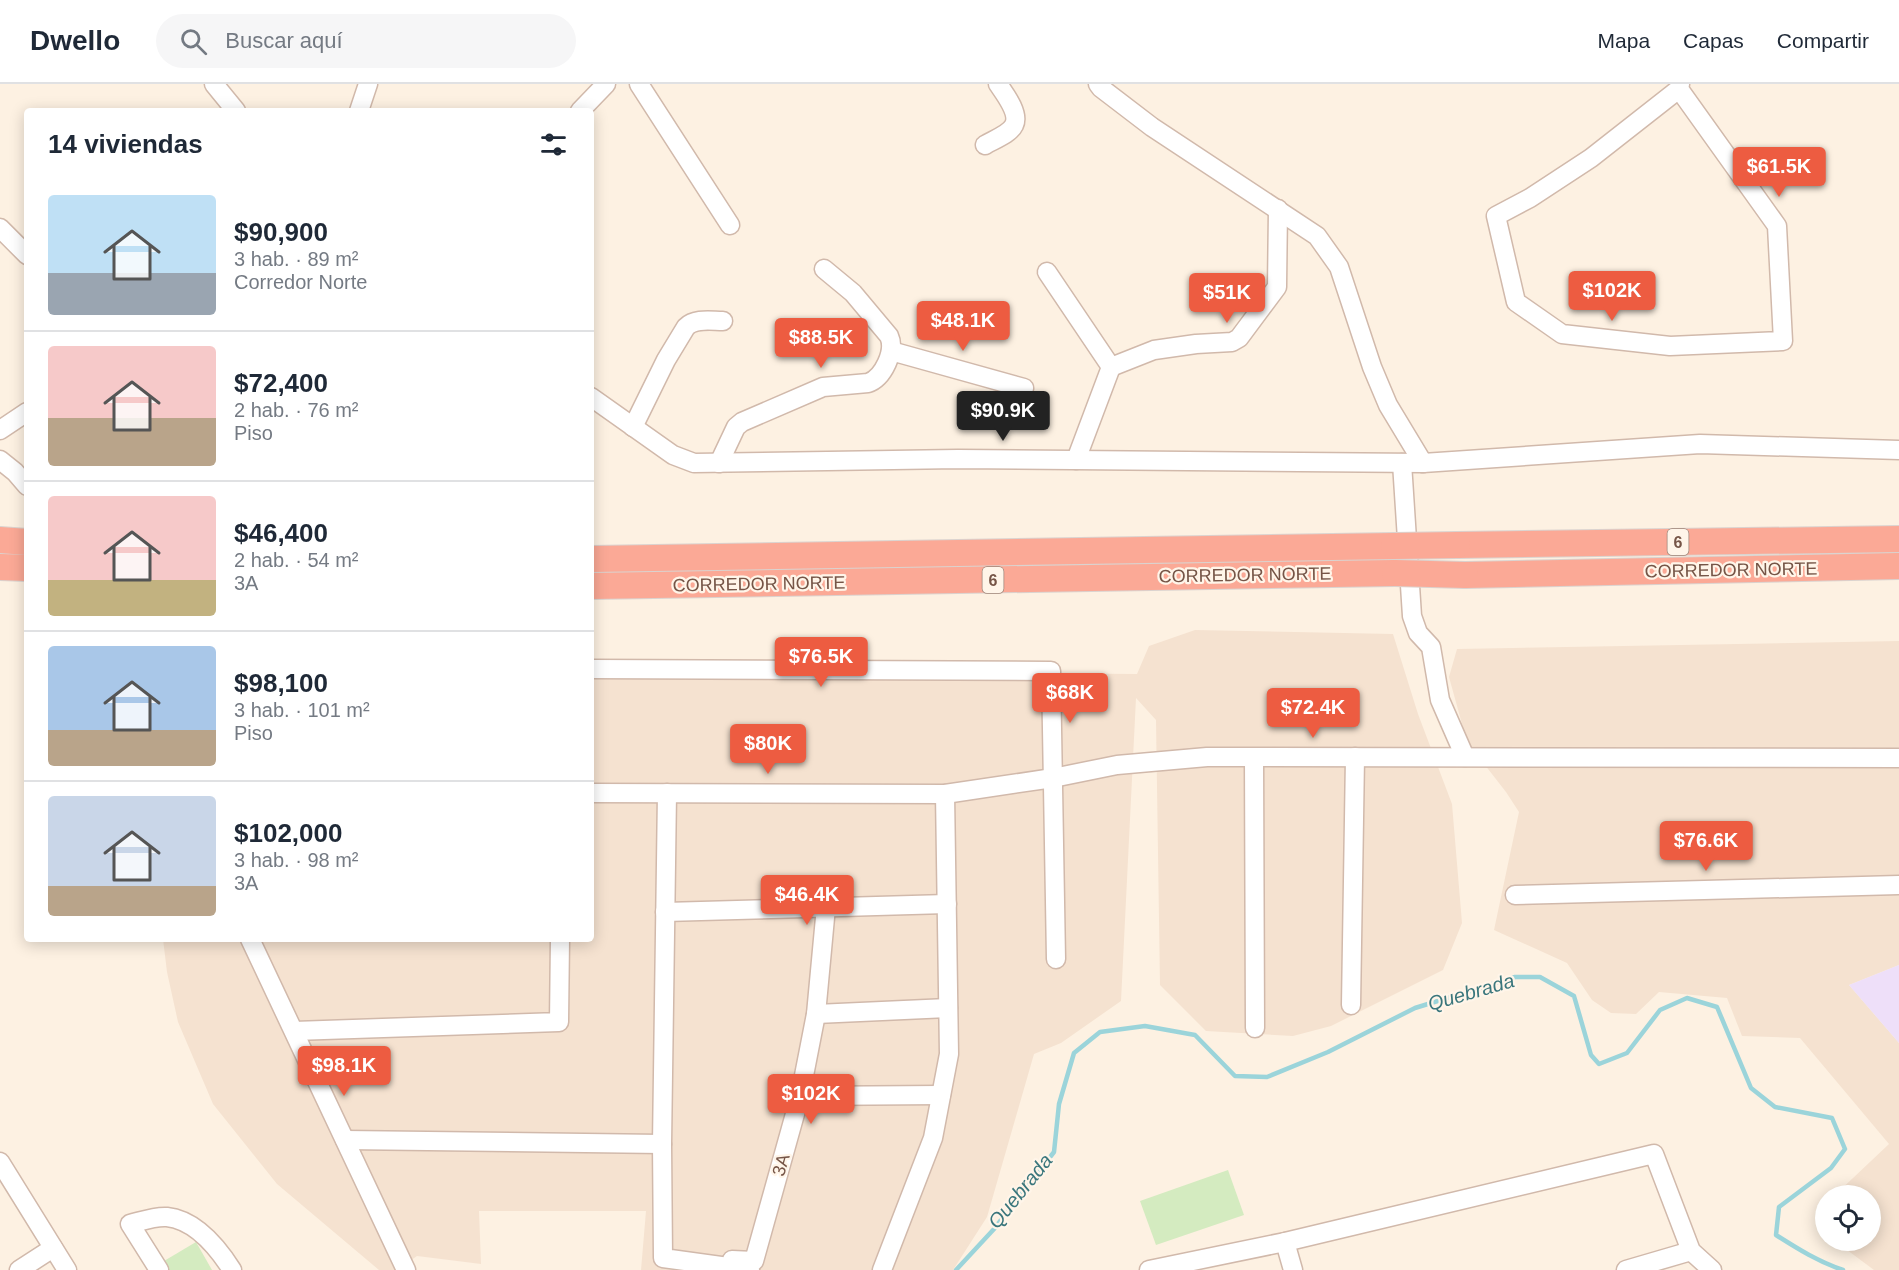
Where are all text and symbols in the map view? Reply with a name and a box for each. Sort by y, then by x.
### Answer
search box [156,14,576,68]
text: Dwello [30,25,120,56]
icon: search [177,25,210,58]
text: Buscar aquí [225,28,343,53]
text: Mapa [1598,29,1650,52]
text: Capas [1683,29,1744,52]
text: Compartir [1777,29,1869,52]
icon: filters [537,128,570,161]
text: 14 viviendas [48,129,203,159]
pin: $61.5K [1730,147,1828,198]
text: $61.5K [1747,155,1811,177]
text: $90,900 [234,217,328,247]
icon: home [96,219,168,291]
text: 3 hab. · 89 m² [234,248,359,270]
text: Corredor Norte [234,271,367,293]
pin: $102K [1570,271,1654,322]
pin: $51K [1191,273,1263,324]
text: $102K [1583,279,1641,301]
text: $51K [1203,281,1251,303]
pin: $48.1K [914,301,1012,352]
text: $48.1K [931,309,995,331]
pin: $88.5K [772,318,870,369]
text: $88.5K [789,326,853,348]
text: $72,400 [234,368,328,398]
icon: home [96,370,168,442]
pin: $90.9K [954,391,1052,442]
text: 2 hab. · 76 m² [234,399,359,421]
text: $90.9K [971,399,1035,421]
text: Piso [234,422,273,444]
text: $46,400 [234,518,328,548]
icon: home [96,520,168,592]
road number: 6 [1668,529,1688,555]
text: 2 hab. · 54 m² [234,549,359,571]
street label: CORREDOR NORTE [1644,558,1818,582]
street label: CORREDOR NORTE [1158,563,1332,587]
road number: 6 [982,567,1004,593]
text: 3A [234,572,258,594]
street label: CORREDOR NORTE [672,572,846,596]
pin: $76.5K [772,637,870,688]
text: $76.5K [789,645,853,667]
text: $98,100 [234,668,328,698]
icon: home [96,670,168,742]
pin: $68K [1034,673,1106,724]
text: $68K [1046,681,1094,703]
pin: $72.4K [1264,688,1362,739]
text: $72.4K [1281,696,1345,718]
text: 3 hab. · 101 m² [234,699,370,721]
text: Piso [234,722,273,744]
pin: $80K [732,724,804,775]
text: $80K [744,732,792,754]
text: $102,000 [234,818,342,848]
icon: home [96,820,168,892]
pin: $76.6K [1657,821,1755,872]
text: $76.6K [1674,829,1738,851]
text: 3 hab. · 98 m² [234,849,359,871]
text: 3A [234,872,258,894]
pin: $46.4K [758,875,856,926]
text: $46.4K [775,883,839,905]
water label: Quebrada [1425,969,1517,1015]
pin: $98.1K [295,1046,393,1097]
text: $98.1K [312,1054,376,1076]
pin: $102K [769,1074,853,1125]
text: $102K [782,1082,840,1104]
water label: Quebrada [983,1150,1057,1232]
street label: 3A [768,1152,794,1178]
map controls [1815,1185,1881,1251]
button: locate [1815,1185,1881,1251]

